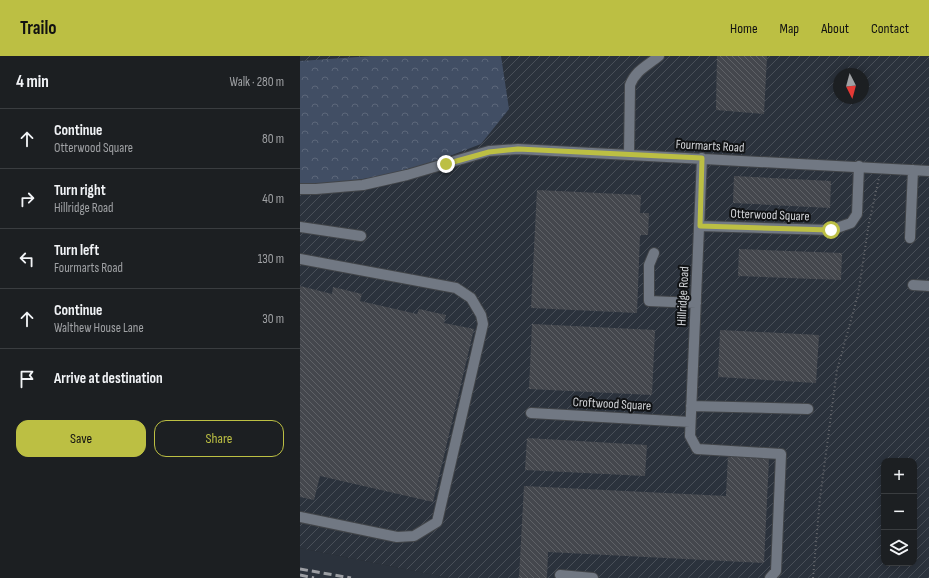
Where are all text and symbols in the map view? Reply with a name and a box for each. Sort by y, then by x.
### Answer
text: Trailo [20,17,57,40]
text: Home [730,20,758,37]
text: Map [780,20,799,37]
text: About [821,20,849,37]
text: Contact [871,20,909,37]
north arrow [833,68,869,104]
text: 4 min [16,72,49,92]
text: Walk · 280 m [230,74,284,90]
text: Continue [54,121,103,140]
icon: ahead [16,128,38,150]
text: 80 m [262,131,284,147]
street label: Fourmarts Road [675,136,745,156]
text: Otterwood Square [54,140,133,156]
route end [437,155,455,173]
text: Turn right [54,181,106,200]
icon: right [16,188,38,210]
text: 40 m [262,191,284,207]
text: Hillridge Road [54,200,114,216]
street label: Otterwood Square [730,206,810,224]
route start [822,221,840,239]
text: Turn left [54,241,99,260]
icon: left [16,248,38,270]
text: 130 m [258,251,284,267]
text: Fourmarts Road [54,260,123,276]
street label: Hillridge Road [673,266,693,326]
text: Continue [54,301,103,320]
icon: ahead [16,308,38,330]
text: 30 m [262,311,284,327]
text: Walthew House Lane [54,320,144,336]
icon: arrive [16,368,38,390]
text: Arrive at destination [54,369,163,388]
street label: Croftwood Square [572,394,652,414]
button: Save [16,420,146,457]
button: Share [154,420,284,457]
map controls [881,458,917,566]
button: + [881,458,917,494]
button: − [881,494,917,530]
button: layers [881,530,917,566]

